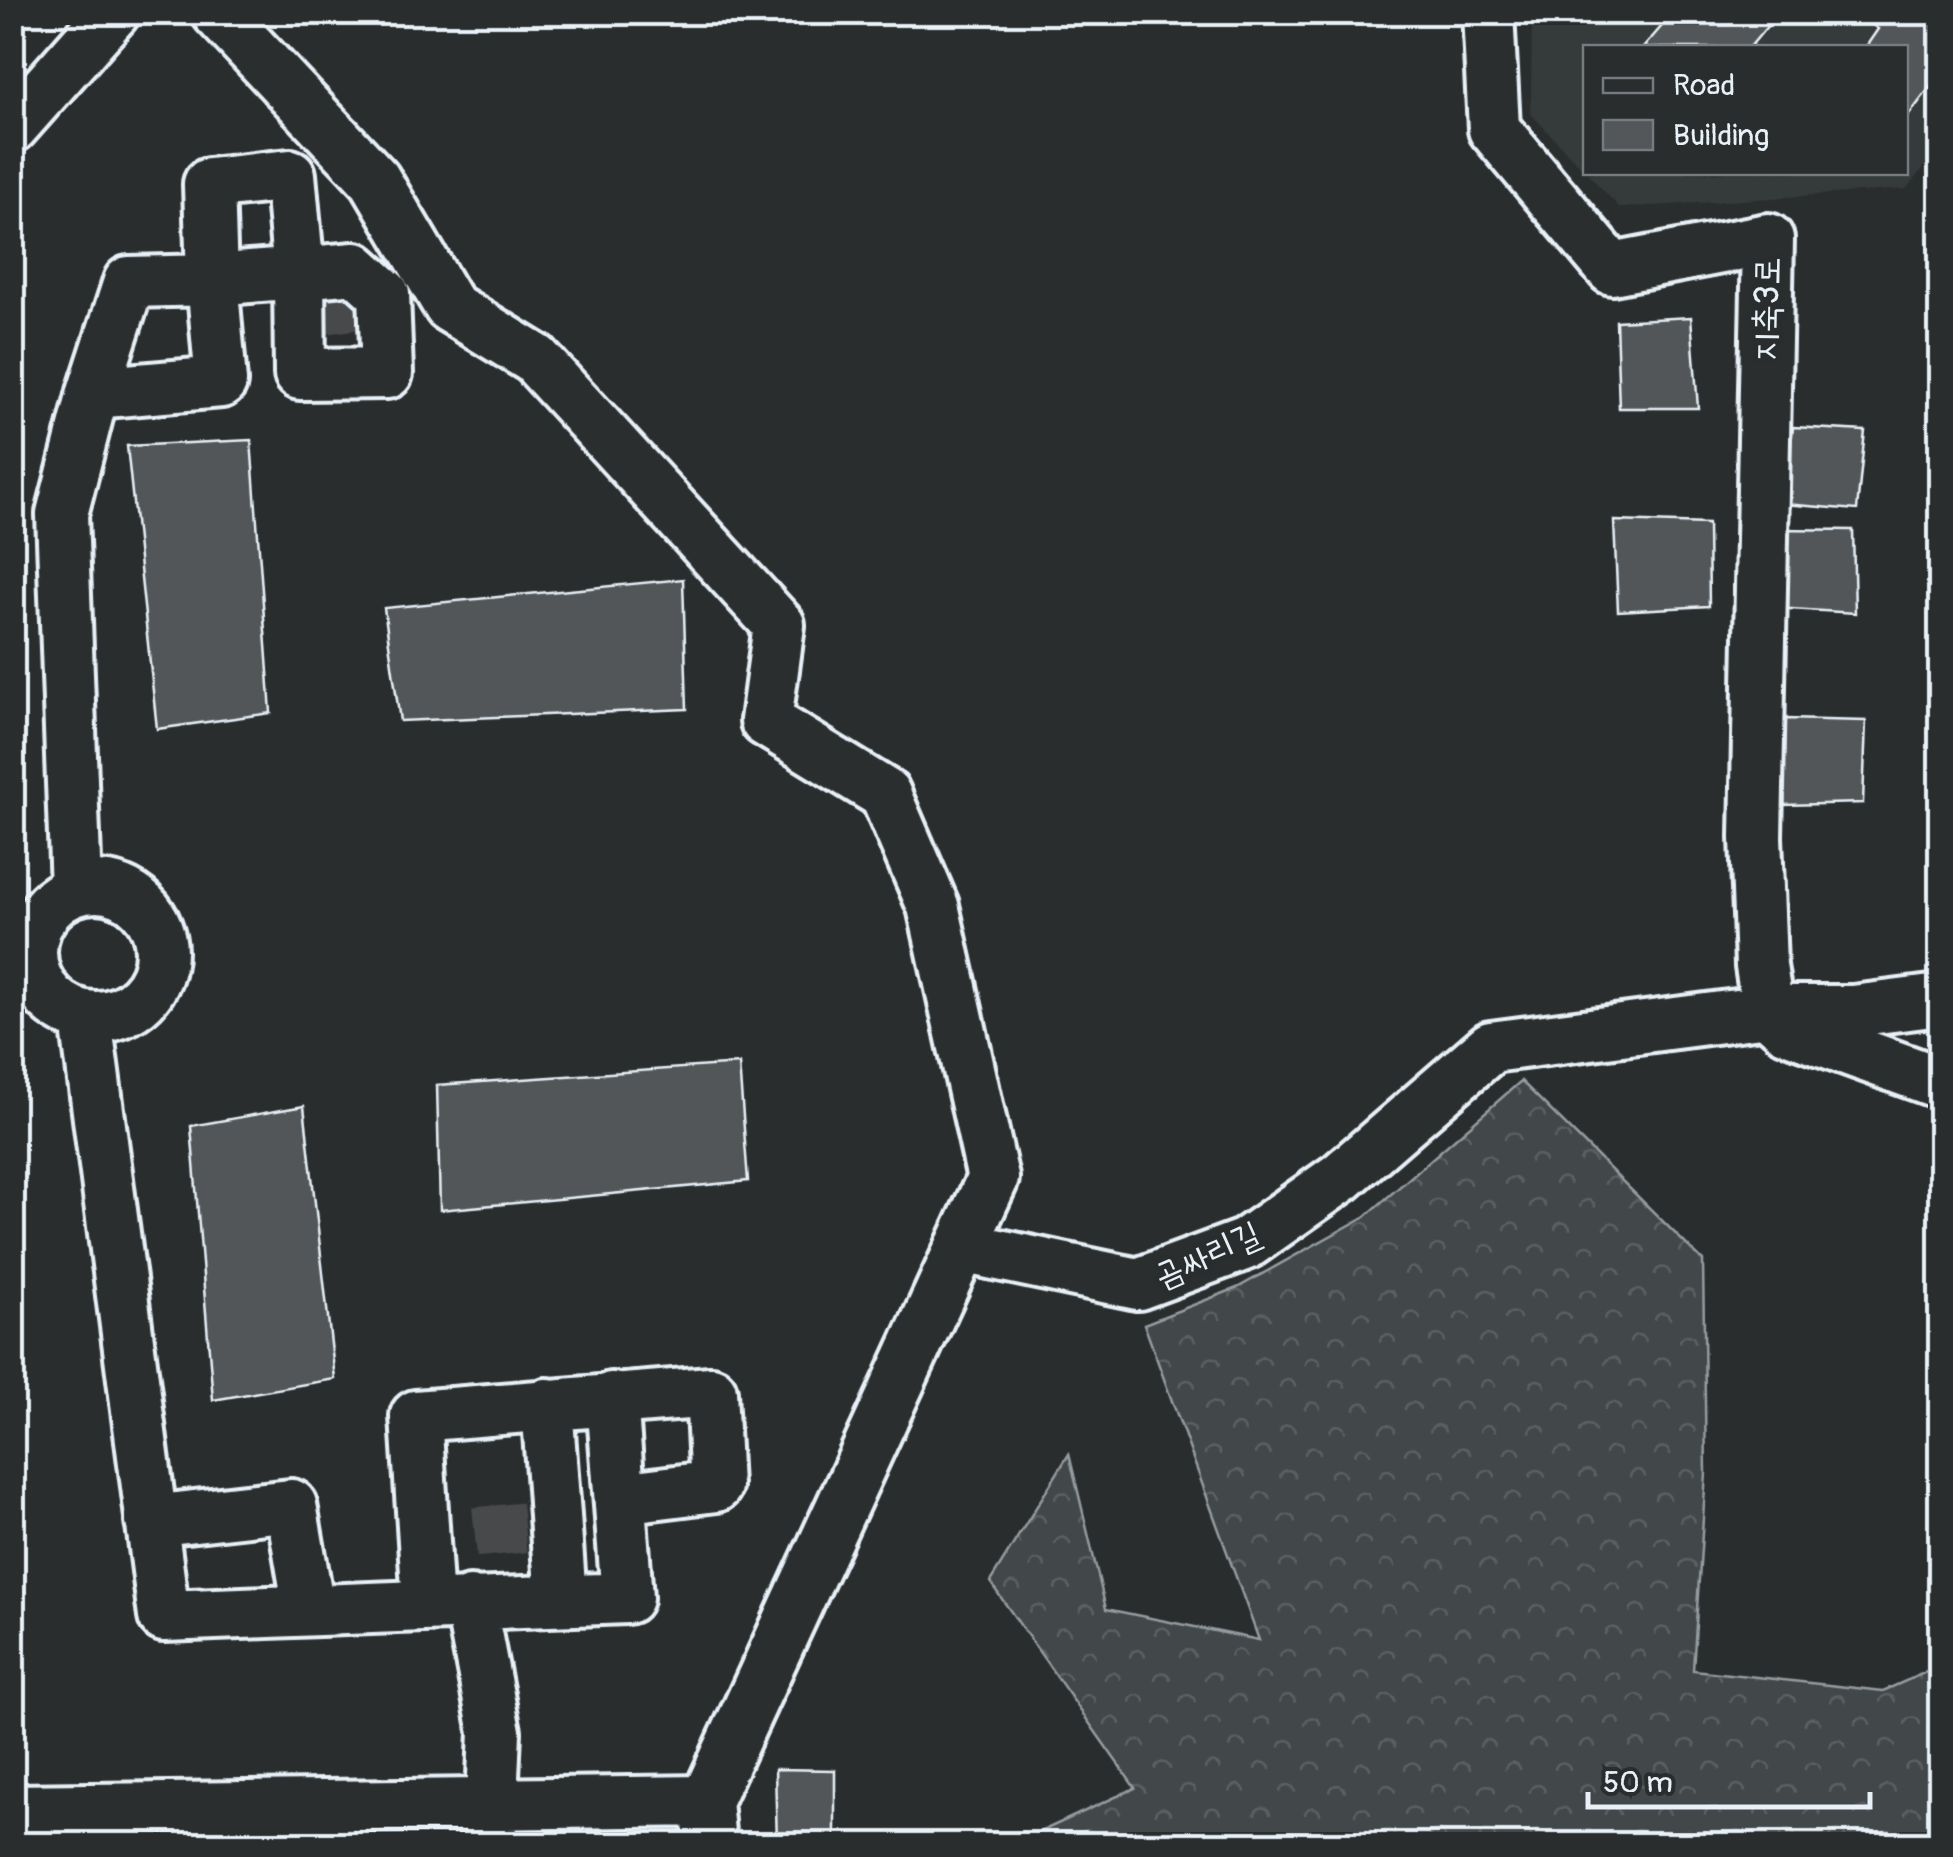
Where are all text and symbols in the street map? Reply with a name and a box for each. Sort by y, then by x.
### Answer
legend [1583,45,1908,175]
text: Road [1673,67,1735,104]
text: Building [1673,117,1769,154]
street label: 지축3로 [1744,257,1790,361]
street label: 곰싸리길 [1147,1212,1268,1298]
scale bar [1588,1747,1870,1809]
text: 50 m [1603,1764,1673,1801]

